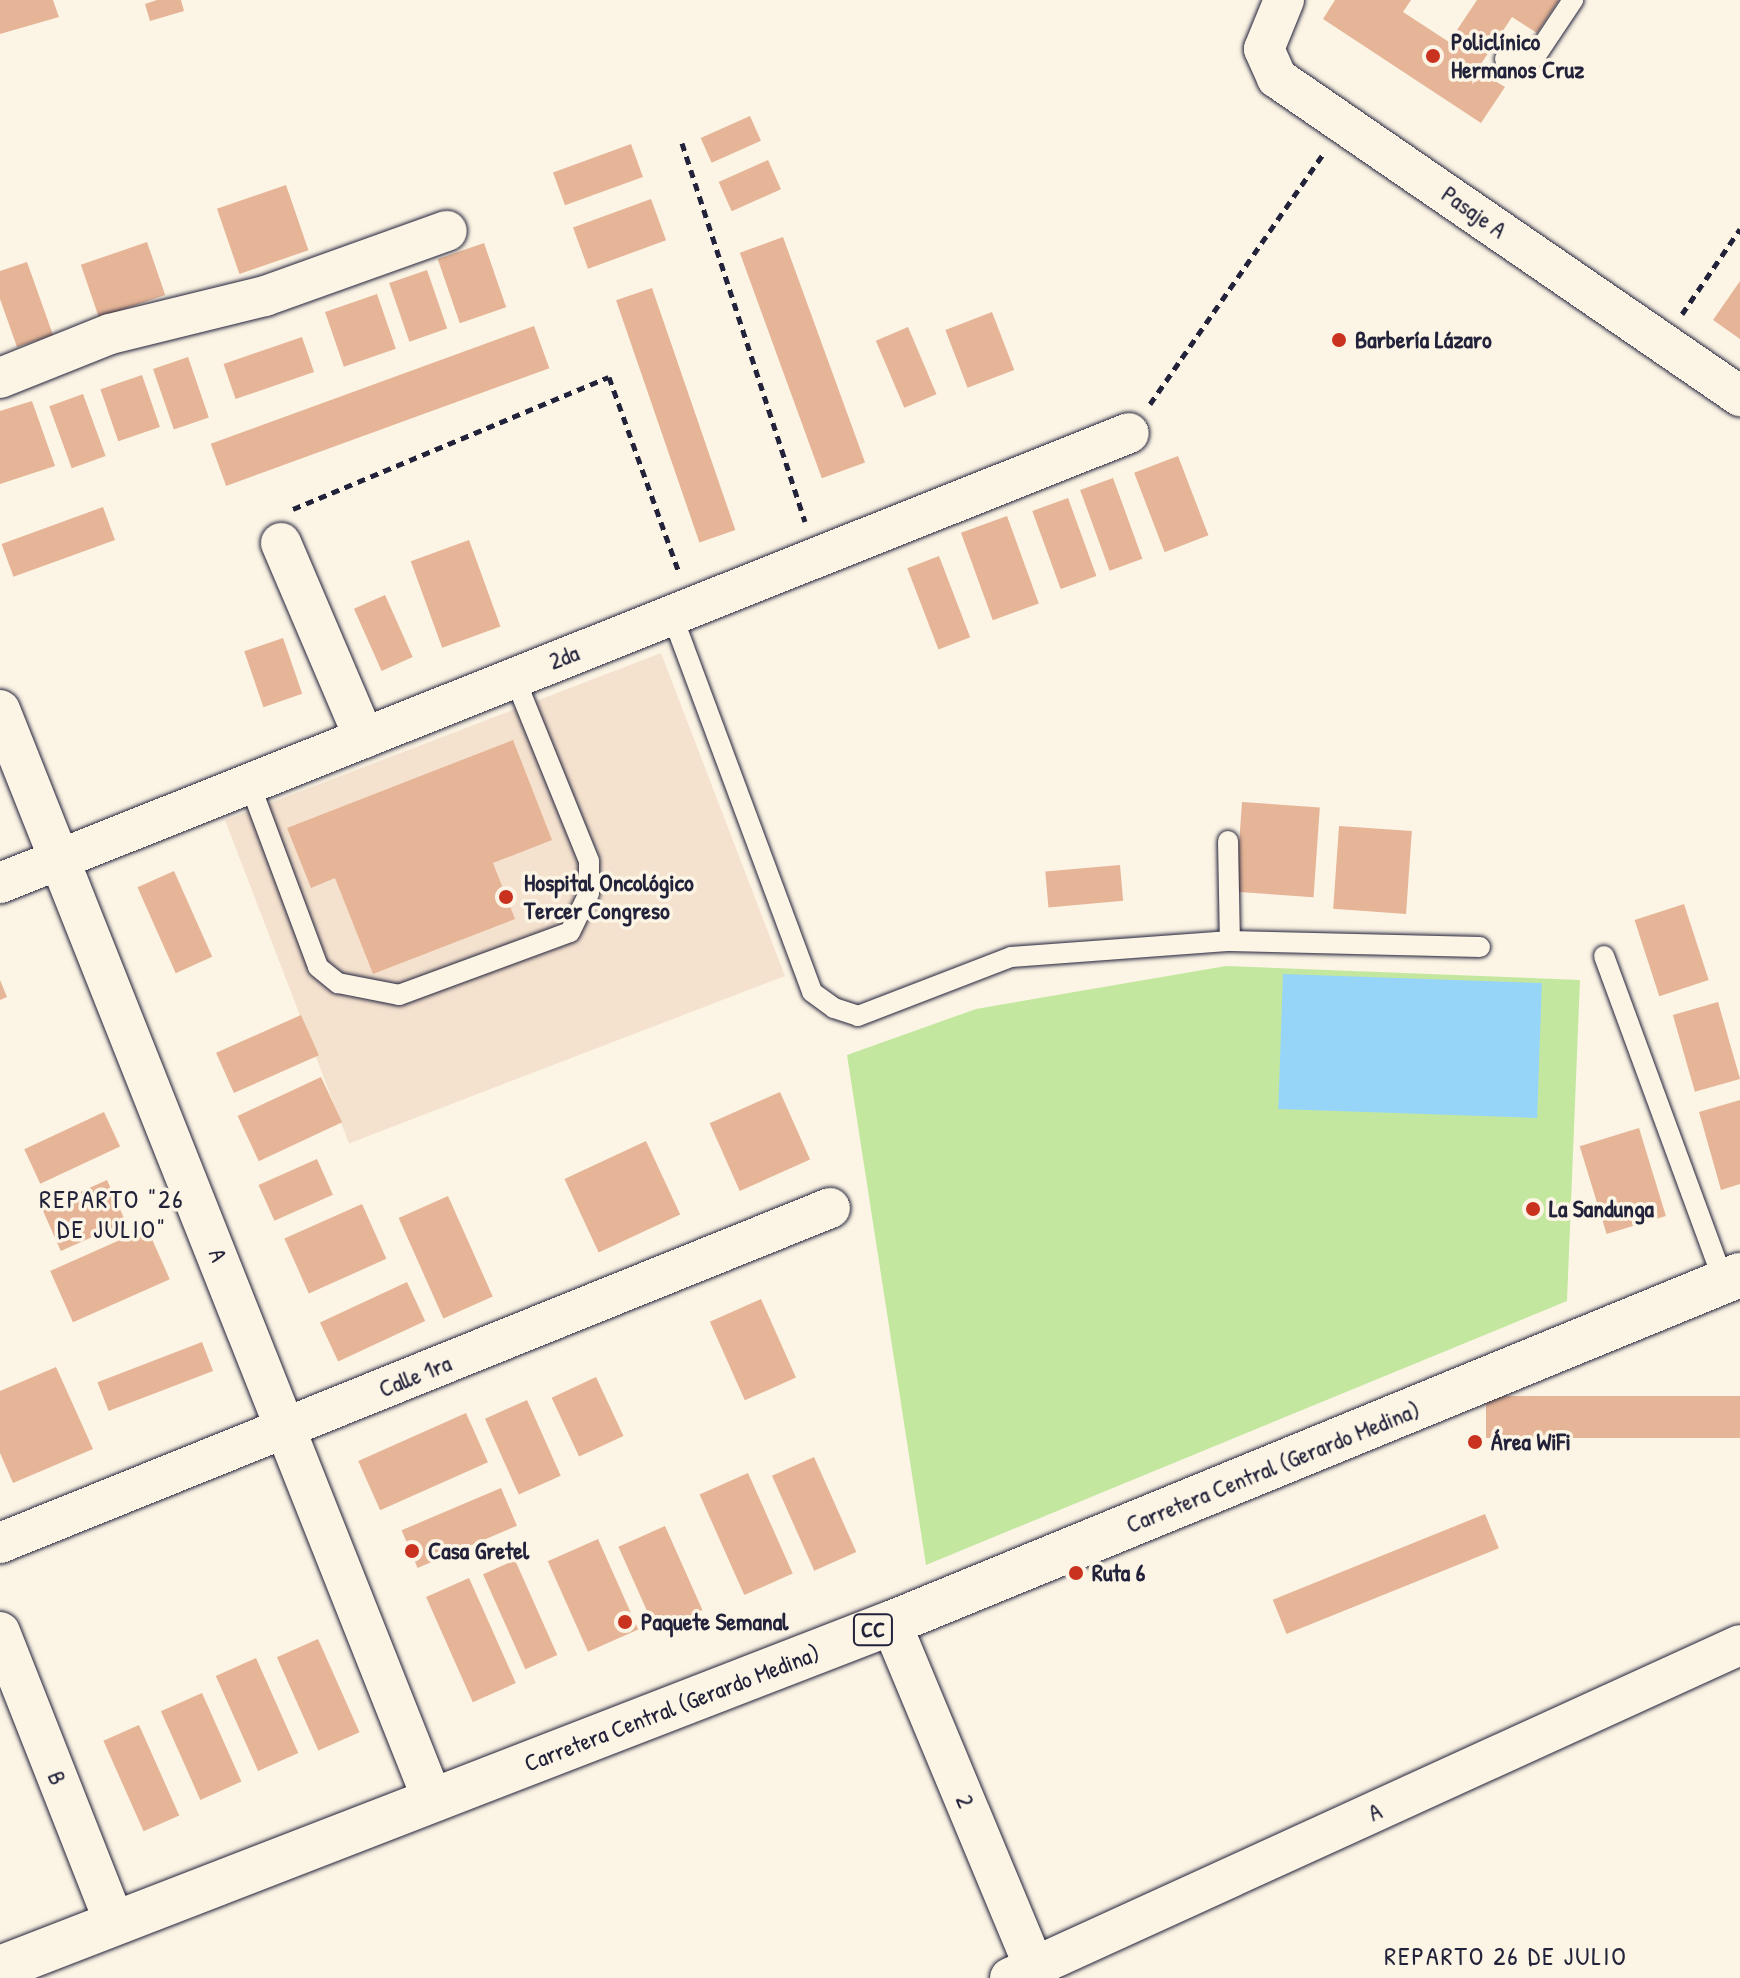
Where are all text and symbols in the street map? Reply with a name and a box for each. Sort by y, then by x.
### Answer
place label: Policlínico Hermanos Cruz [1451,28,1584,84]
marker: Policlínico Hermanos Cruz [1422,45,1444,67]
street label: Pasaje A [1436,180,1512,244]
place label: Barbería Lázaro [1355,326,1492,354]
marker: Barbería Lázaro [1330,331,1348,349]
street label: 2da [545,638,583,676]
place label: Hospital Oncológico Tercer Congreso [524,869,694,925]
marker: Hospital Oncológico Tercer Congreso [495,886,517,908]
district label: REPARTO "26 DE JULIO" [39,1183,185,1244]
place label: La Sandunga [1549,1195,1654,1223]
marker: La Sandunga [1524,1200,1542,1218]
street label: A [202,1244,234,1266]
street label: Calle 1ra [375,1349,455,1403]
street label: Carretera Central (Gerardo Medina) [1122,1395,1424,1539]
place label: Área WiFi [1491,1428,1571,1456]
marker: Área WiFi [1466,1433,1484,1451]
place label: Casa Gretel [428,1537,529,1565]
marker: Casa Gretel [403,1542,421,1560]
place label: Ruta 6 [1092,1559,1145,1587]
marker: Ruta 6 [1067,1564,1085,1582]
place label: Paquete Semanal [641,1608,788,1636]
road number: CC [851,1612,895,1648]
marker: Paquete Semanal [616,1613,634,1631]
street label: Carretera Central (Gerardo Medina) [520,1638,824,1778]
street label: B [41,1767,73,1789]
street label: 2 [950,1790,980,1812]
street label: A [1364,1796,1386,1828]
district label: REPARTO 26 DE JULIO [1384,1940,1628,1972]

